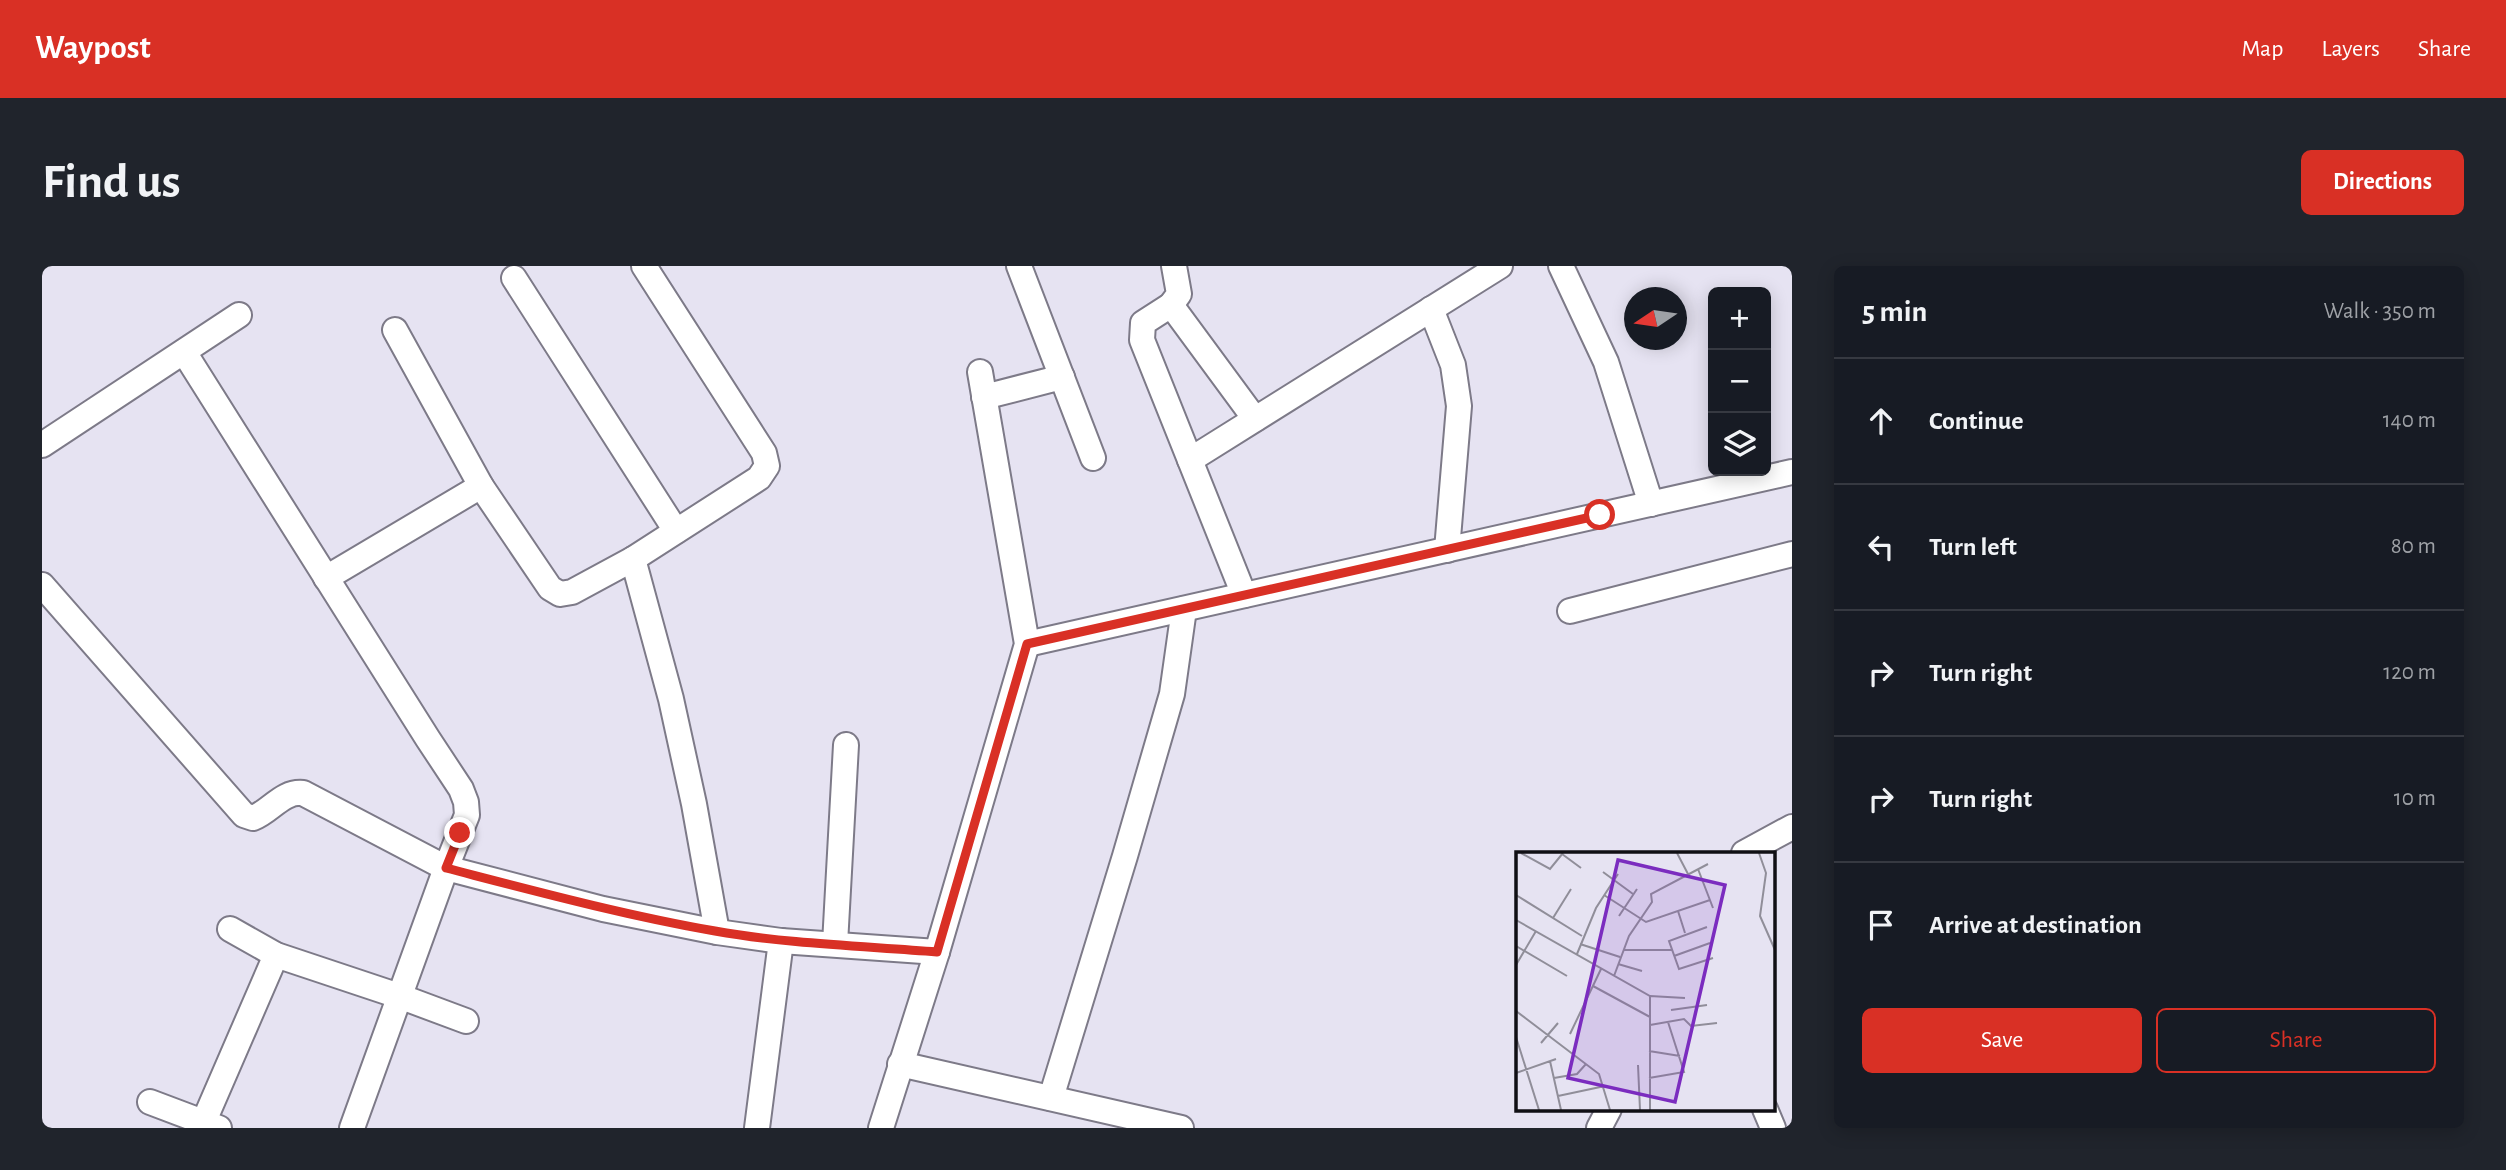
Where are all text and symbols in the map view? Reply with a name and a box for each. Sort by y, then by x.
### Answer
text: Waypost [35,32,151,65]
text: Map [2241,37,2283,61]
text: Layers [2321,37,2380,61]
text: Share [2418,37,2471,61]
button: Directions [2301,150,2464,215]
text: Find us [42,158,181,207]
north arrow [1624,287,1687,350]
map controls [1708,287,1771,476]
button: + [1708,287,1771,350]
text: 5 min [1862,297,1927,327]
text: Walk · 350 m [2324,300,2436,323]
button: − [1708,350,1771,413]
icon: ahead [1862,402,1900,440]
text: Continue [1929,408,2024,434]
text: 140 m [2383,409,2436,432]
button: layers [1708,413,1771,476]
route start [1584,499,1615,530]
icon: left [1862,528,1900,566]
text: Turn left [1929,534,2017,560]
text: 80 m [2391,535,2436,558]
icon: right [1862,654,1900,692]
text: Turn right [1929,660,2032,686]
text: 120 m [2383,661,2436,684]
icon: right [1862,780,1900,818]
text: Turn right [1929,786,2032,812]
text: 10 m [2394,787,2436,810]
route end [444,817,475,848]
inset map [1516,852,1774,1110]
icon: arrive [1862,906,1900,944]
text: Arrive at destination [1929,912,2142,938]
button: Save [1862,1008,2142,1073]
button: Share [2156,1008,2436,1073]

